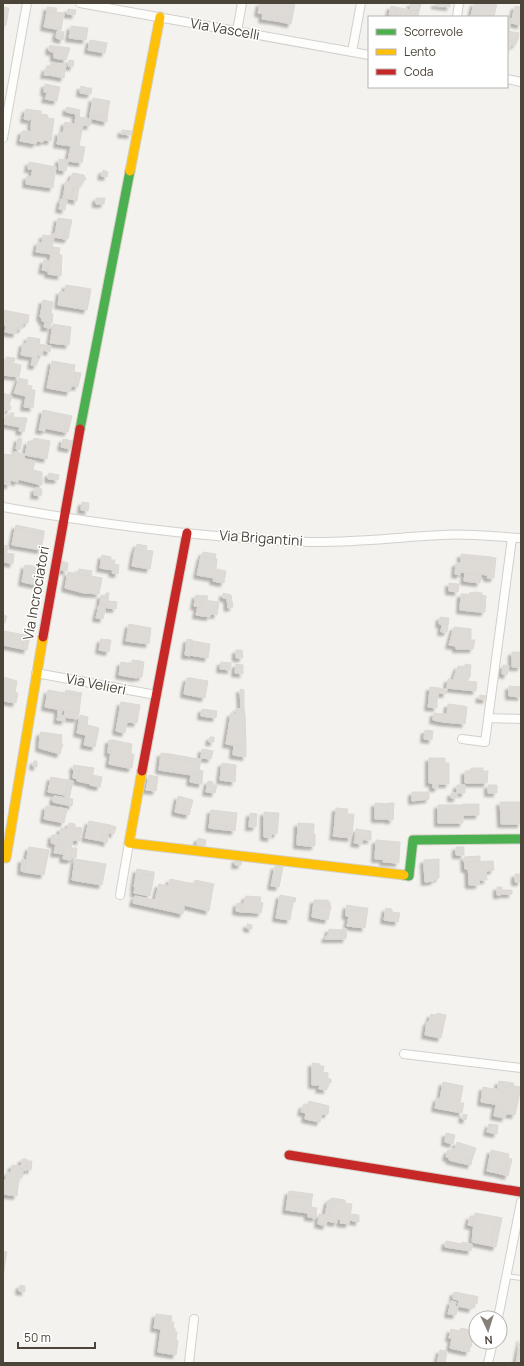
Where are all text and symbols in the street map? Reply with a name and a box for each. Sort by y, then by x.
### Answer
street label: Via Vascelli [189,13,261,44]
legend [368,16,508,88]
text: Scorrevole [404,23,463,40]
text: Lento [404,43,436,60]
text: Coda [404,63,433,80]
street label: Via Brigantini [219,525,303,550]
street label: Via Incrociatori [18,544,53,641]
street label: Via Velieri [64,668,128,699]
north arrow [468,1310,508,1350]
scale bar [18,1324,95,1350]
text: 50 m [24,1329,51,1346]
text: N [484,1333,493,1348]

